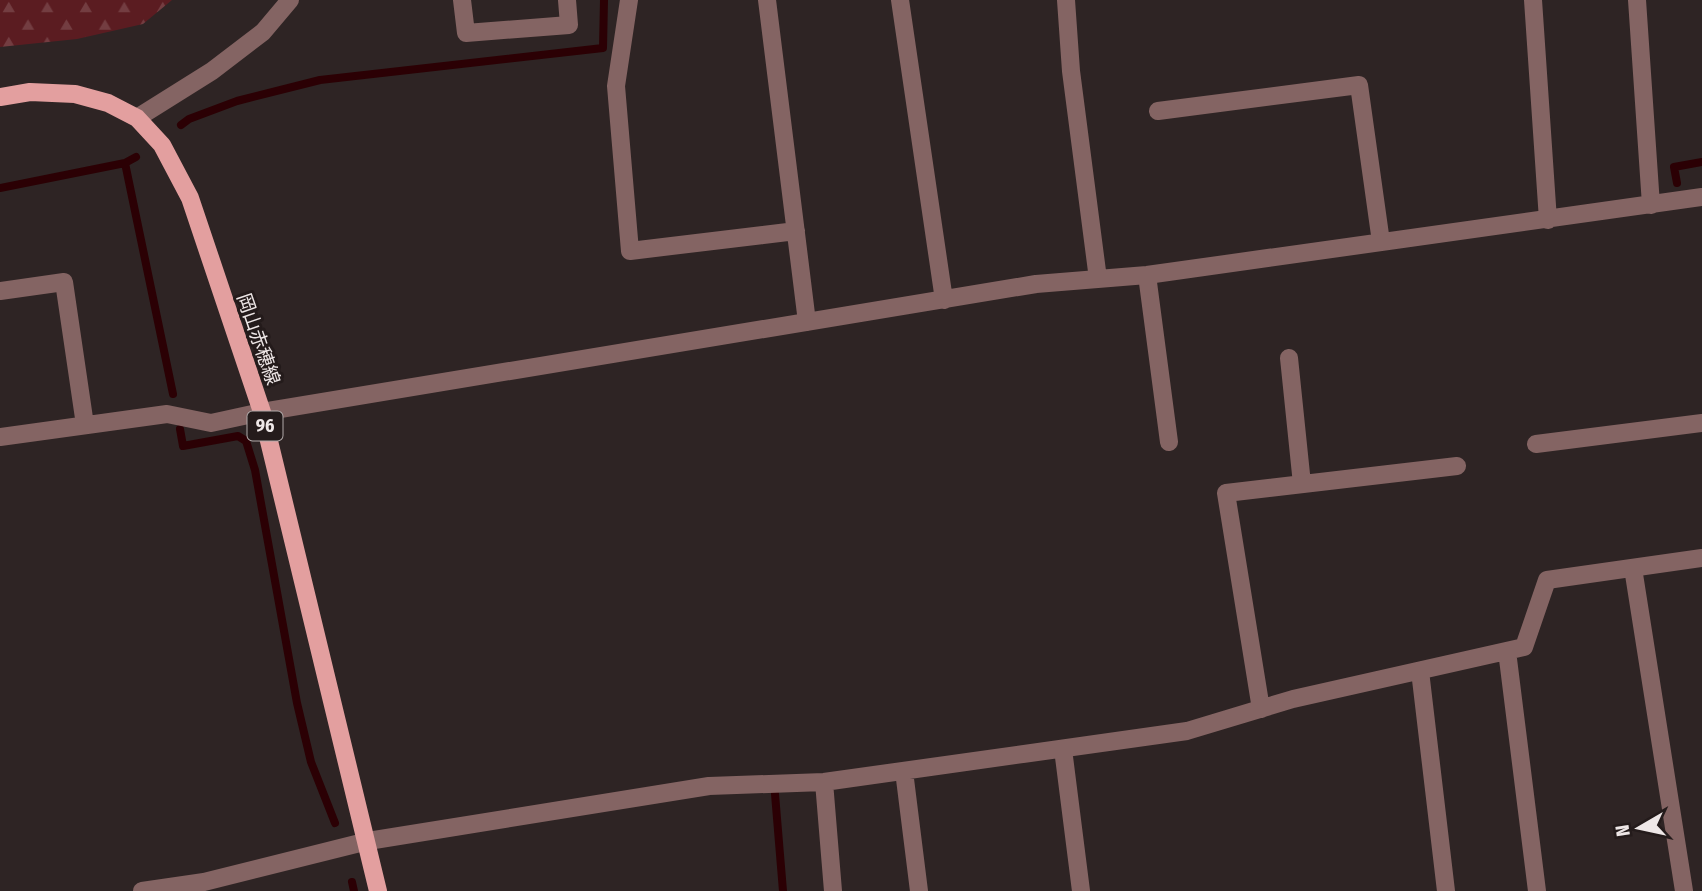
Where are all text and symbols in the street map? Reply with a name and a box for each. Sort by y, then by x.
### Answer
street label: 岡山赤穂線 [232,290,285,388]
road number: 96 [247,412,282,440]
north arrow [1604,793,1674,863]
text: N [1610,823,1635,838]

